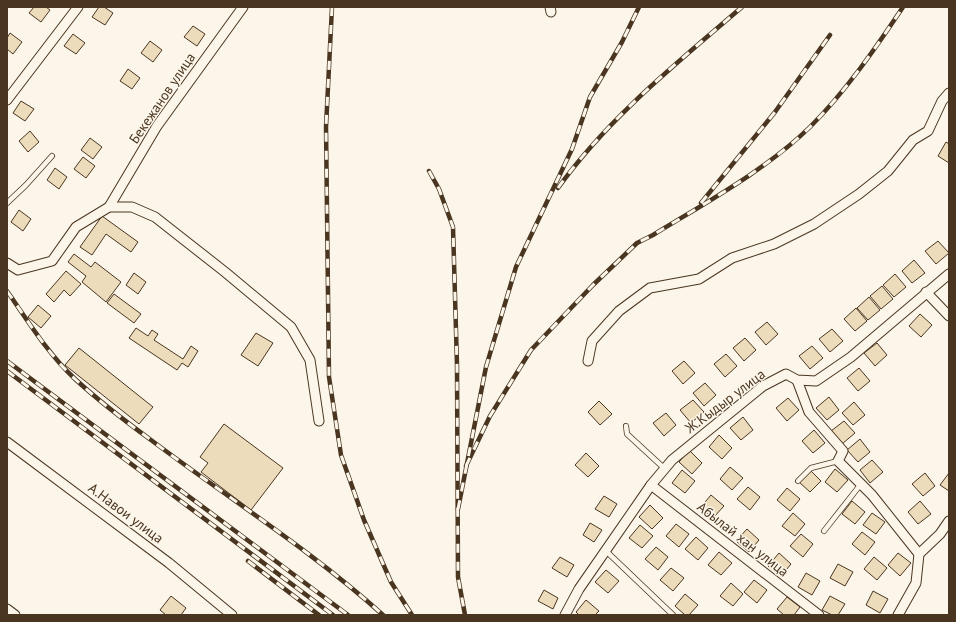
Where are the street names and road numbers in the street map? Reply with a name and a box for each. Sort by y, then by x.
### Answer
street label: Бекежанов улица [125,49,199,147]
street label: Ж.Кыдыр улица [681,365,769,438]
street label: А.Навои улица [85,479,167,547]
street label: Абылай хан улица [694,498,792,580]

